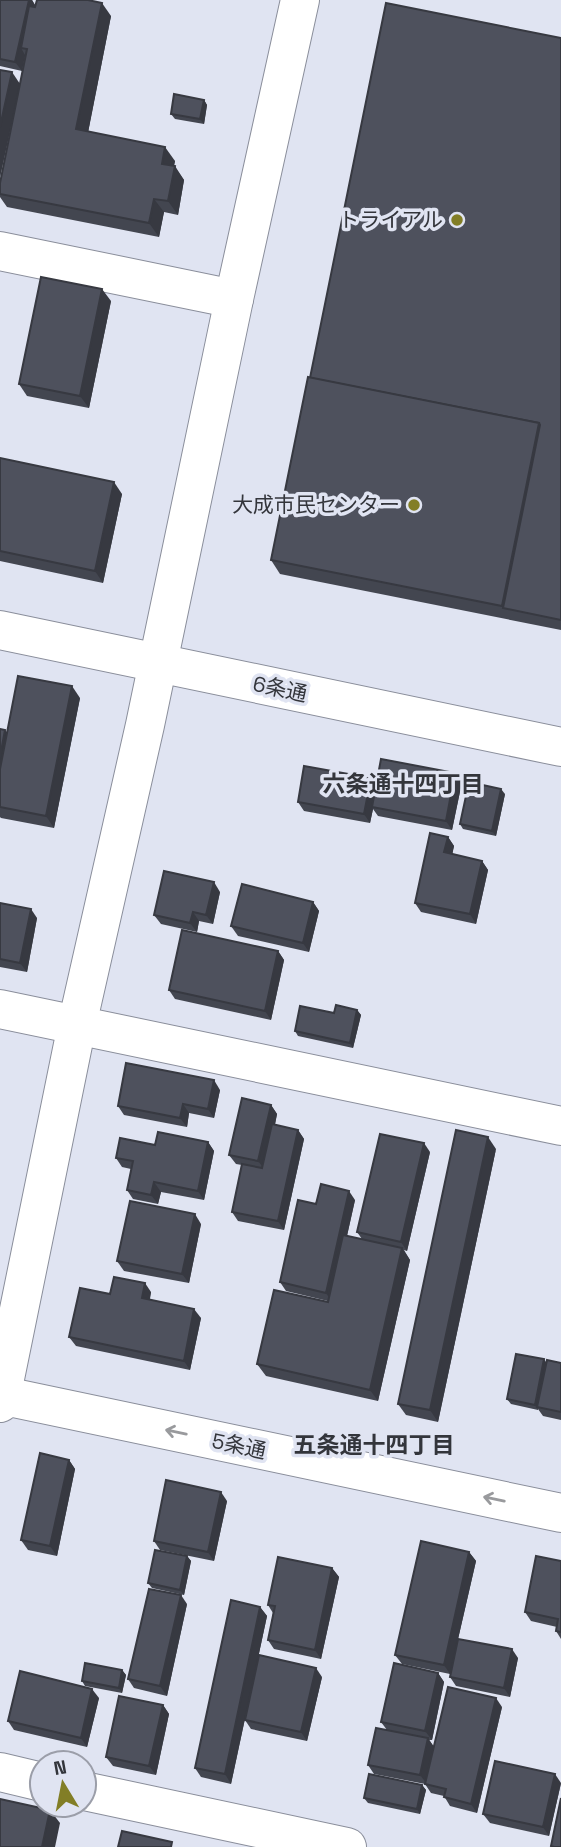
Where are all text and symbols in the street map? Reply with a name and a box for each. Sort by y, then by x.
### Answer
place label: トライアル [338,206,443,233]
marker: トライアル [449,212,465,228]
place label: 大成市民センター [232,491,400,518]
marker: 大成市民センター [406,497,422,513]
street label: 6条通 [250,670,310,707]
district label: 六条通十四丁目 [323,769,484,799]
one-way arrow [165,1425,188,1439]
street label: 5条通 [210,1427,269,1464]
district label: 五条通十四丁目 [294,1430,455,1460]
one-way arrow [483,1492,506,1506]
north arrow [28,1749,98,1819]
text: N [52,1754,69,1781]

